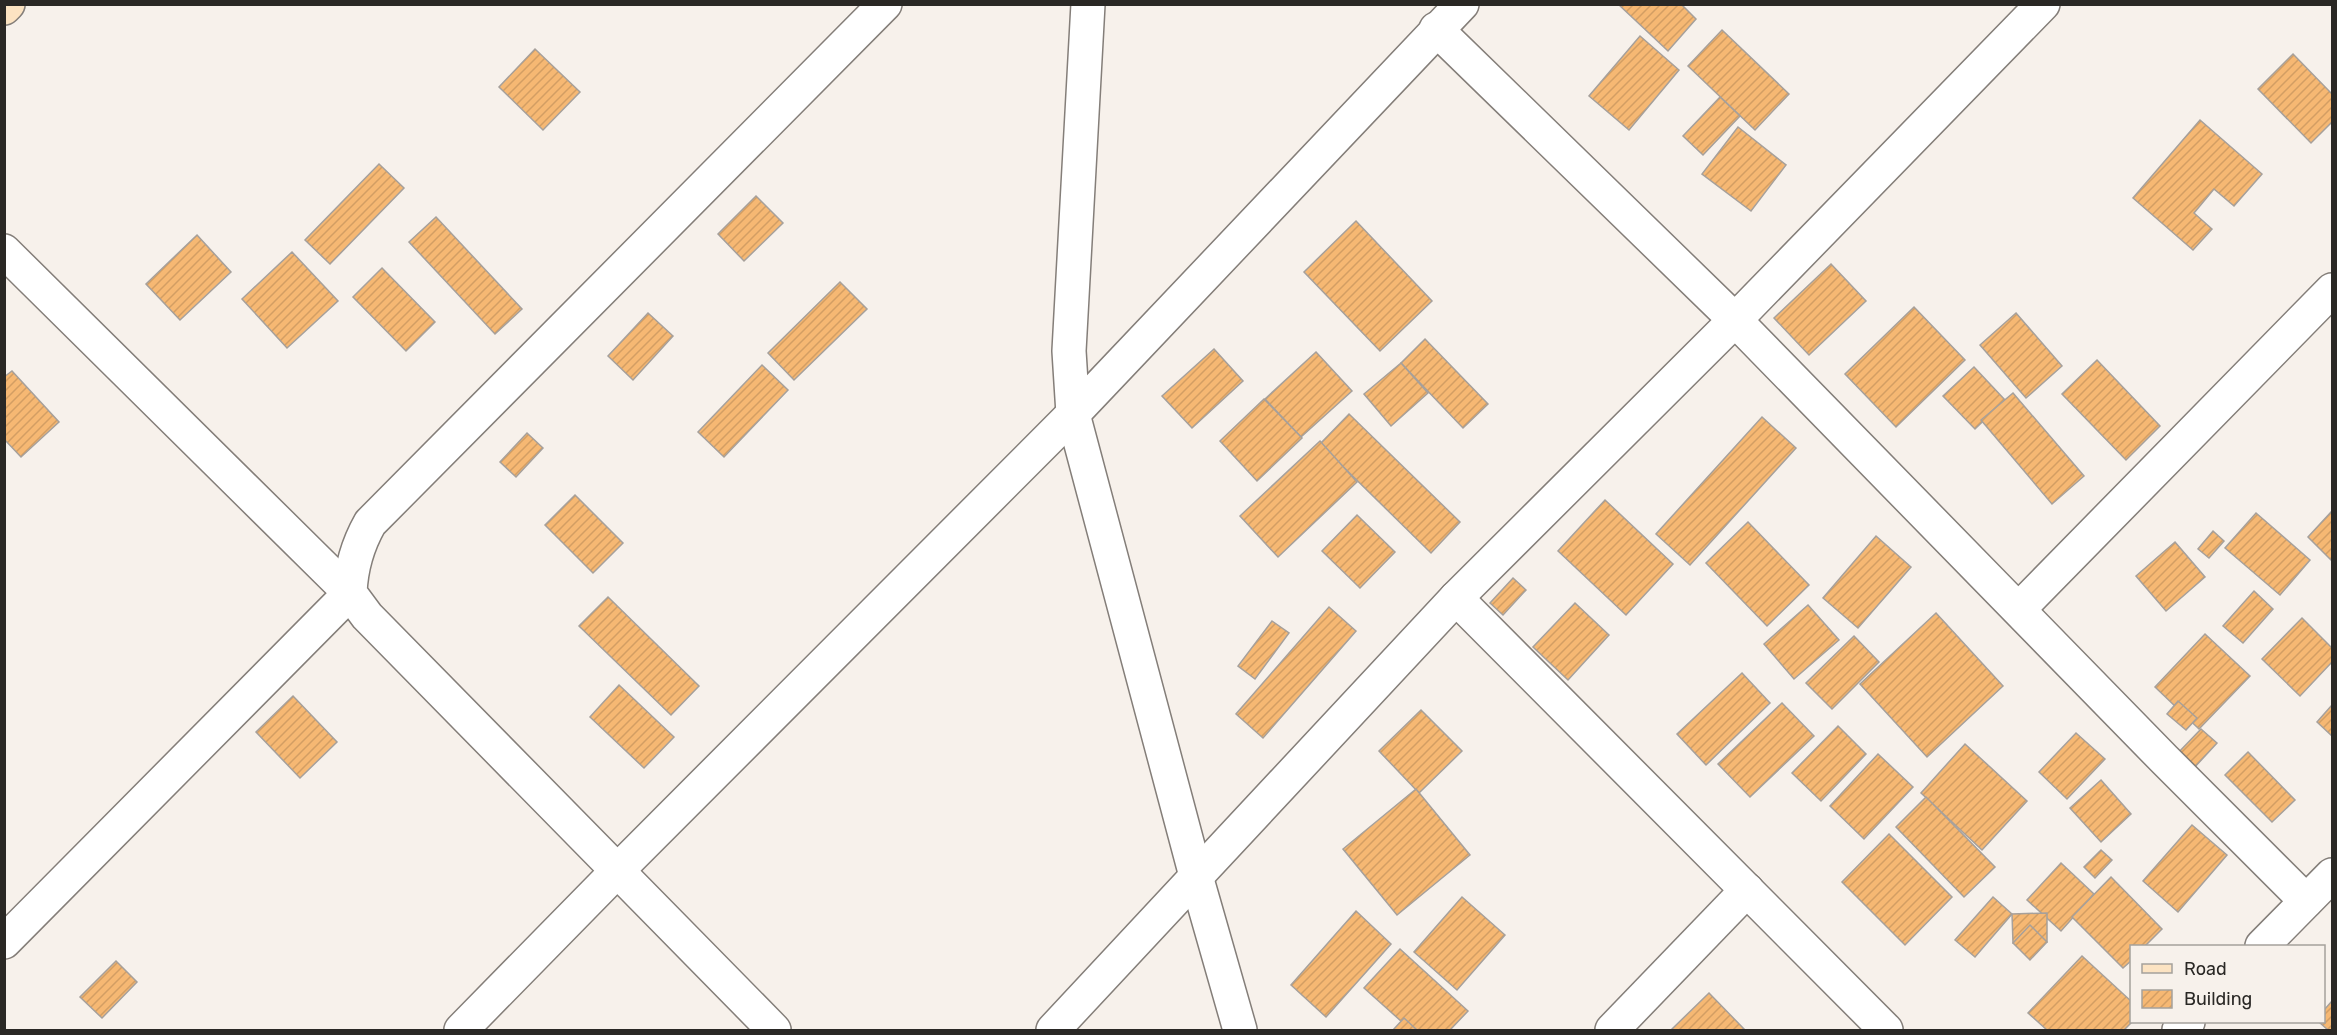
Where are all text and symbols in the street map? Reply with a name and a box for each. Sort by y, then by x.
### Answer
legend [2130,945,2325,1023]
text: Road [2184,958,2227,980]
text: Building [2184,988,2252,1010]

